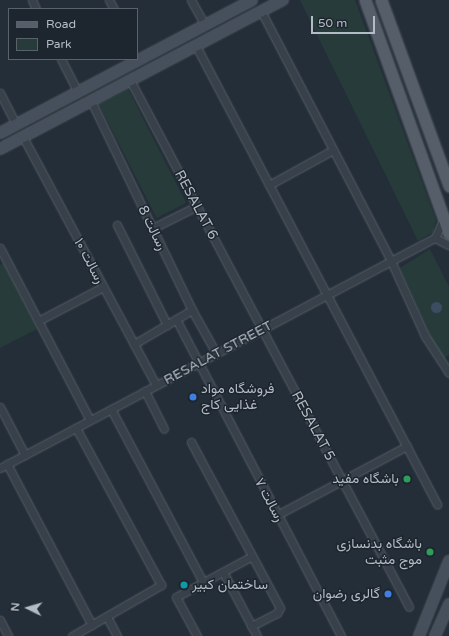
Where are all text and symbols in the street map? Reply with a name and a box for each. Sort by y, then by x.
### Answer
legend [8,8,138,60]
scale bar [313,8,377,34]
text: 50 m [318,16,347,30]
text: Road [46,17,76,31]
text: Park [46,37,72,51]
street label: RESALAT 6 [171,167,221,243]
street label: رسالت 8 [134,203,170,253]
street label: رسالت ۱۰ [70,235,108,287]
street label: RESALAT STREET [161,317,275,389]
place label: فروشگاه مواد غذایی کاج [201,381,274,414]
street label: RESALAT 5 [288,388,338,464]
marker: فروشگاه مواد غذایی کاج [188,392,198,402]
place label: باشگاه مفید [332,471,399,487]
marker: باشگاه مفید [402,474,412,484]
street label: رسالت ۷ [250,475,288,525]
place label: باشگاه بدنسازی موج مثبت [336,536,422,568]
marker: باشگاه بدنسازی موج مثبت [425,547,435,557]
place label: ساختمان کبیر [192,577,268,593]
marker: ساختمان کبیر [179,580,189,590]
place label: گالری رضوان [313,586,380,602]
north arrow [8,588,48,628]
marker: گالری رضوان [383,589,393,599]
text: N [9,602,22,612]

